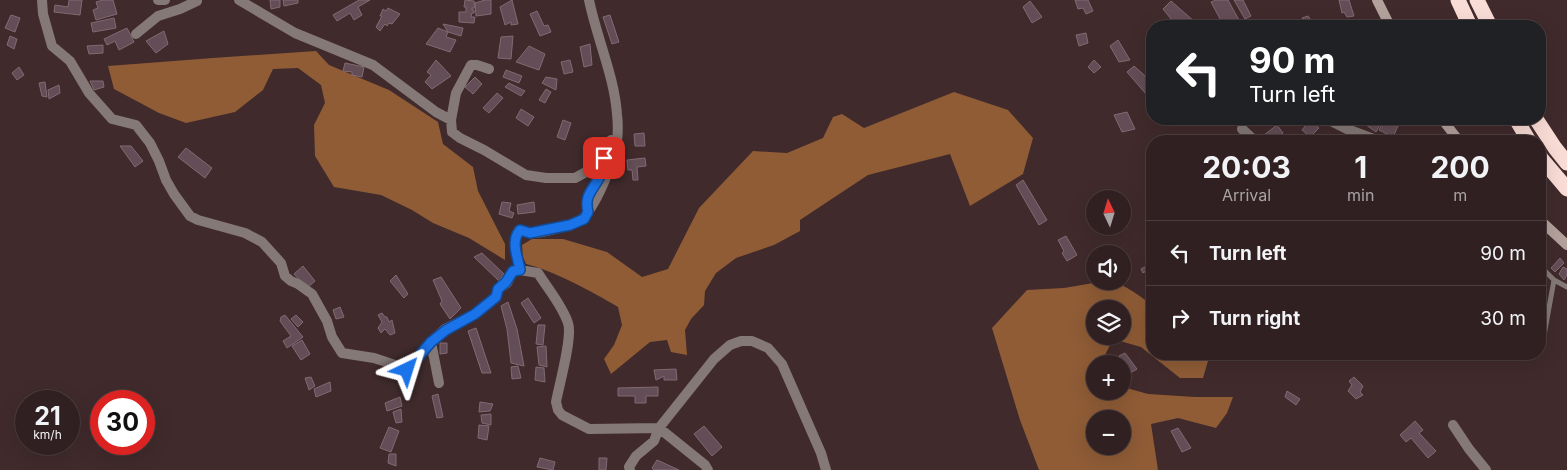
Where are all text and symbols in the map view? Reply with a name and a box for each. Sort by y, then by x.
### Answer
text: 90 m [1249,39,1336,81]
icon: left [1166,40,1231,105]
text: Turn left [1249,81,1335,107]
pin [583,137,625,179]
icon: arrive [590,144,618,172]
text: 20:03 [1202,149,1291,185]
text: 1 [1354,149,1367,185]
text: 200 [1430,149,1490,185]
text: Arrival [1222,185,1271,205]
text: min [1347,185,1374,205]
text: m [1453,185,1467,205]
north arrow [1086,190,1131,235]
map controls [1086,190,1131,455]
icon: left [1166,239,1194,267]
text: Turn left [1209,242,1287,265]
text: 90 m [1480,242,1526,265]
button: sound [1086,245,1131,290]
button: layers [1086,300,1131,345]
icon: right [1166,304,1194,332]
text: Turn right [1209,307,1300,330]
text: 30 m [1480,307,1526,330]
position arrow [380,343,432,395]
button: + [1086,355,1131,400]
speed limit sign: 30 [90,390,155,455]
text: 21 [34,401,61,431]
button: − [1086,410,1131,455]
text: km/h [33,427,62,442]

